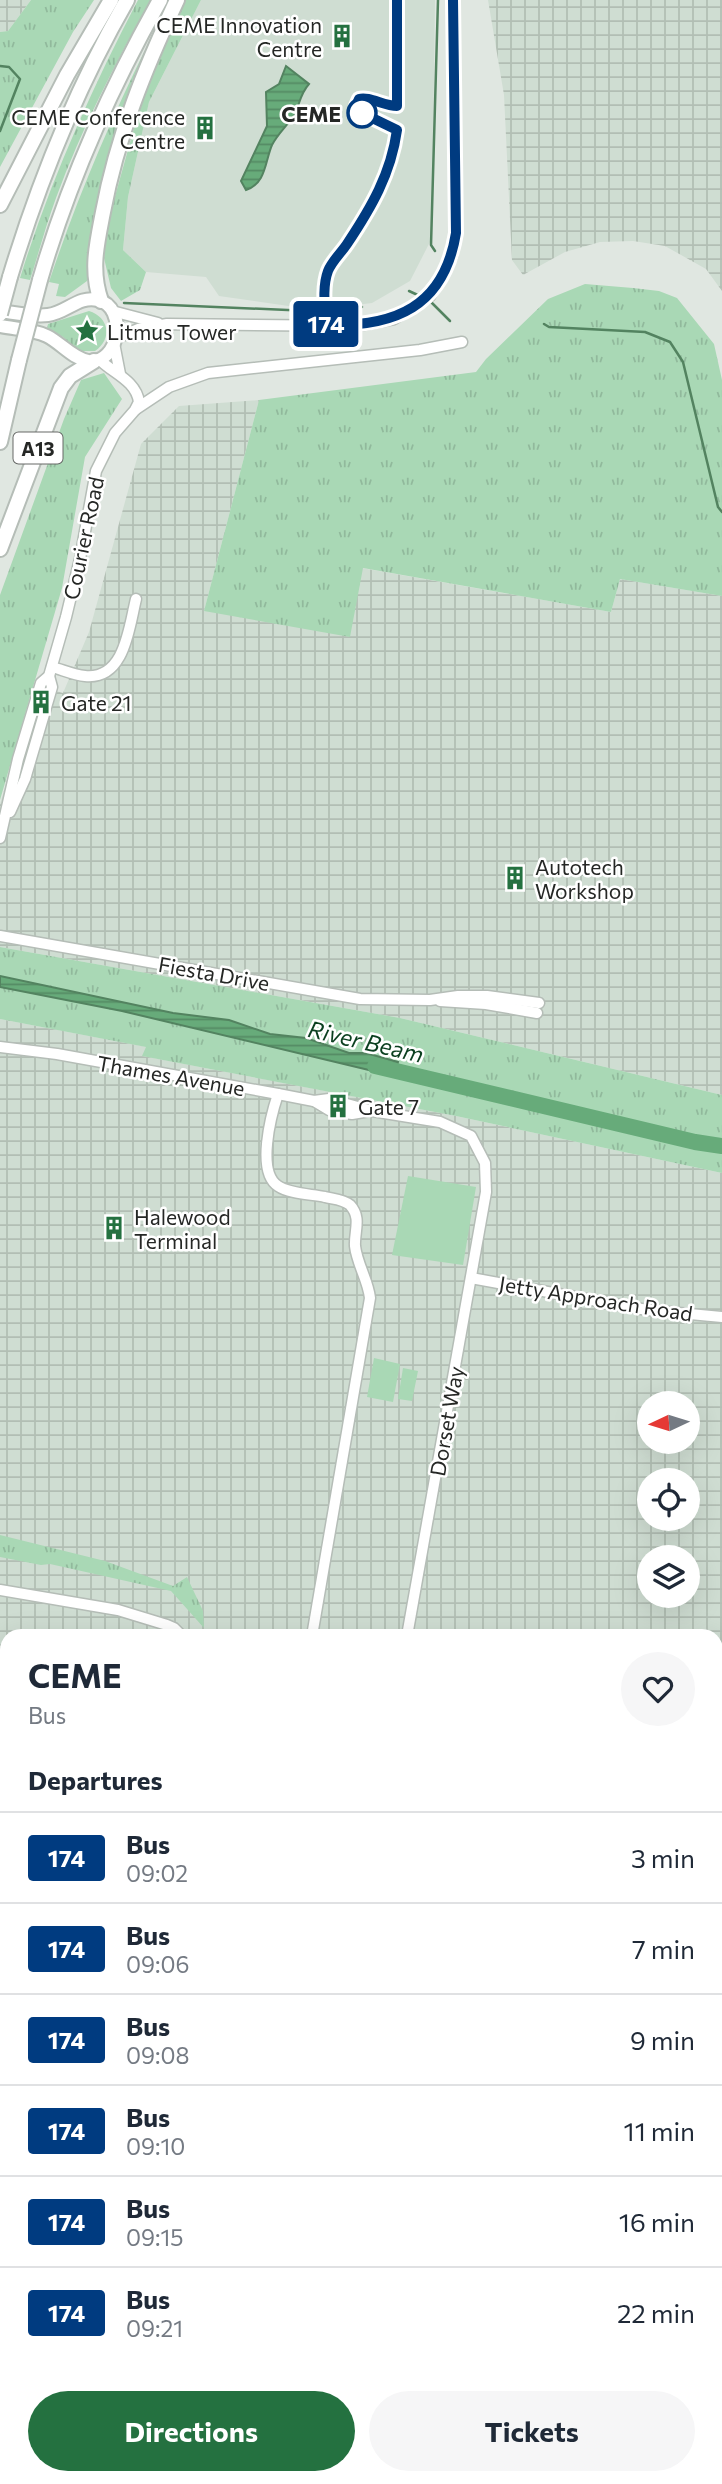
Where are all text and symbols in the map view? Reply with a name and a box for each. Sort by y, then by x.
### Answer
place label: CEME Innovation Centre [156,12,322,61]
building icon: CEME Innovation Centre [328,22,356,50]
marker: CEME [347,98,377,128]
place label: CEME [281,101,341,126]
place label: CEME Conference Centre [11,104,185,153]
building icon: CEME Conference Centre [191,114,219,142]
line badge: 174 [286,301,366,347]
text: 174 [307,309,345,338]
place icon: Litmus Tower [73,317,101,345]
place label: Litmus Tower [107,319,237,344]
road number: A13 [14,432,62,463]
street label: Courier Road [58,474,108,602]
building icon: Gate 21 [27,688,55,716]
place label: Gate 21 [61,690,132,715]
place label: Autotech Workshop [535,854,634,903]
building icon: Autotech Workshop [501,864,529,892]
street label: Fiesta Drive [156,951,272,995]
water label: River Beam [306,1014,426,1068]
street label: Thames Avenue [95,1050,247,1100]
building icon: Gate 7 [324,1092,352,1120]
place label: Gate 7 [358,1094,419,1119]
place label: Halewood Terminal [134,1204,231,1253]
building icon: Halewood Terminal [100,1214,128,1242]
street label: Jetty Approach Road [497,1270,695,1326]
street label: Dorset Way [424,1364,468,1478]
north arrow [637,1391,700,1454]
map controls [637,1391,700,1608]
button: locate [637,1468,700,1531]
button: layers [637,1545,700,1608]
button: heart [621,1652,695,1726]
text: CEME [28,1654,122,1695]
text: Bus [28,1701,66,1729]
text: Departures [28,1764,163,1795]
text: Bus [126,1828,170,1859]
text: 3 min [631,1842,695,1873]
text: 174 [48,1843,85,1872]
text: 09:02 [126,1859,188,1887]
text: Bus [126,1919,170,1950]
text: 7 min [632,1933,695,1964]
text: 174 [48,1934,85,1963]
text: 09:06 [126,1950,189,1978]
text: Bus [126,2010,170,2041]
text: 9 min [630,2024,695,2055]
text: 174 [48,2025,85,2054]
text: 09:08 [126,2041,189,2069]
text: Bus [126,2101,170,2132]
text: 11 min [624,2115,695,2146]
text: 174 [48,2116,85,2145]
text: 09:10 [126,2132,185,2160]
text: Bus [126,2192,170,2223]
text: 16 min [619,2206,695,2237]
text: 174 [48,2207,85,2236]
text: 09:15 [126,2223,183,2251]
text: Bus [126,2283,170,2314]
text: 22 min [617,2297,695,2328]
text: 174 [48,2298,85,2327]
text: 09:21 [126,2314,183,2342]
button: Directions [28,2391,355,2471]
button: Tickets [369,2391,695,2471]

